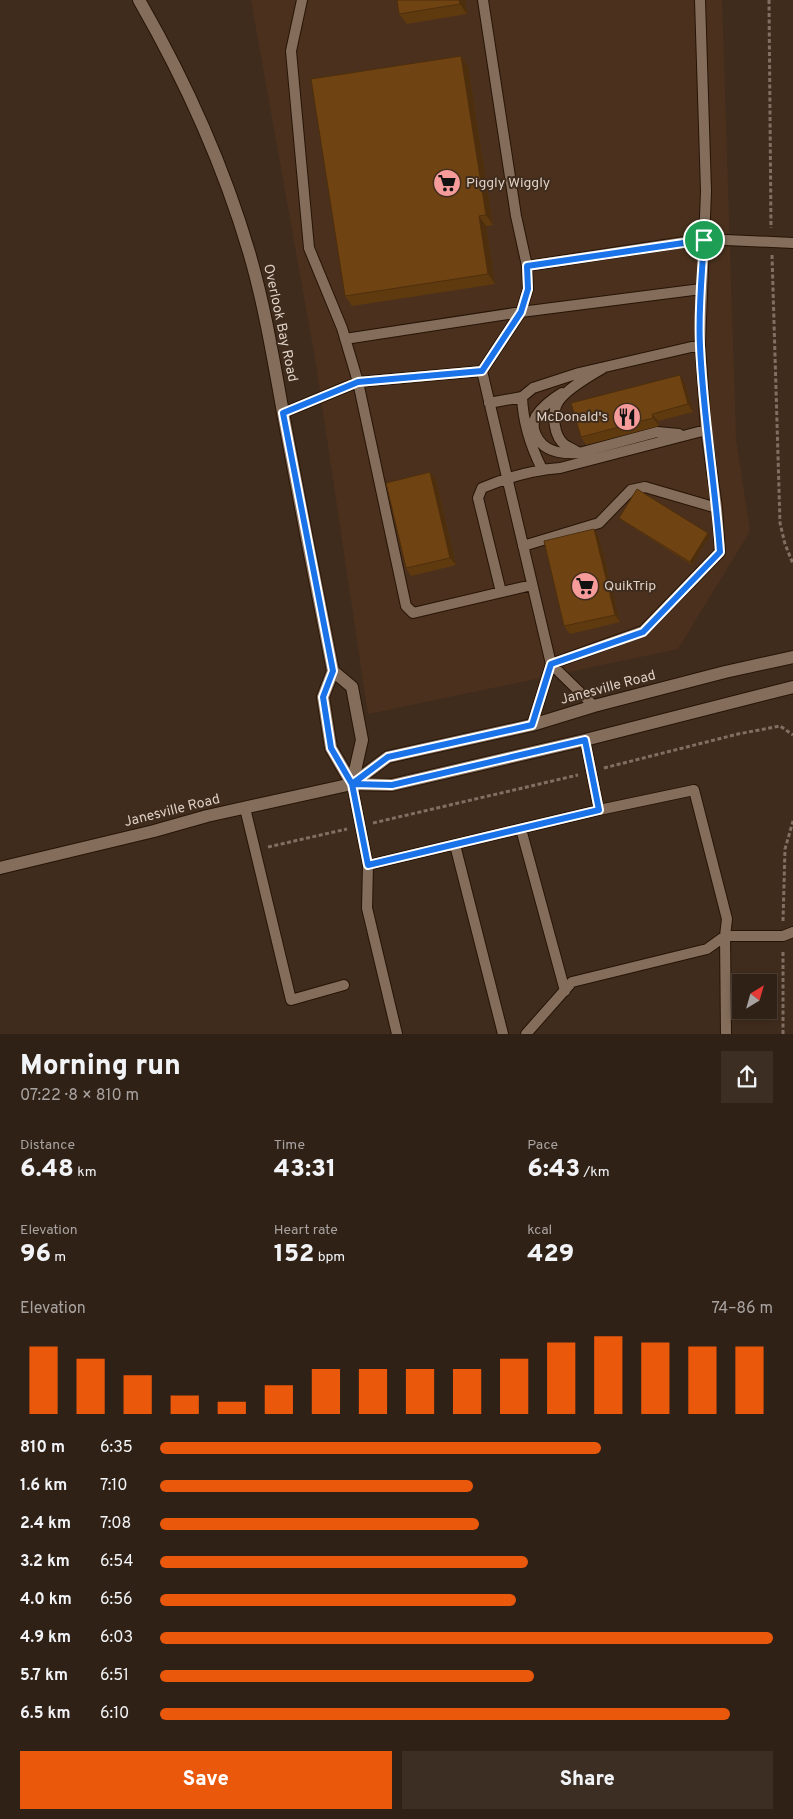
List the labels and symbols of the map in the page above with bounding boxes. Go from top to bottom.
supermarket icon: Piggly Wiggly [432,168,462,198]
place label: Piggly Wiggly [466,175,550,192]
pin [683,219,725,261]
street label: Overlook Bay Road [259,262,301,384]
restaurant icon: McDonald's [612,402,642,432]
place label: McDonald's [536,409,608,426]
supermarket icon: QuikTrip [570,571,600,601]
place label: QuikTrip [604,578,656,595]
street label: Janesville Road [558,667,658,709]
street label: Janesville Road [122,791,222,831]
north arrow [732,974,778,1019]

